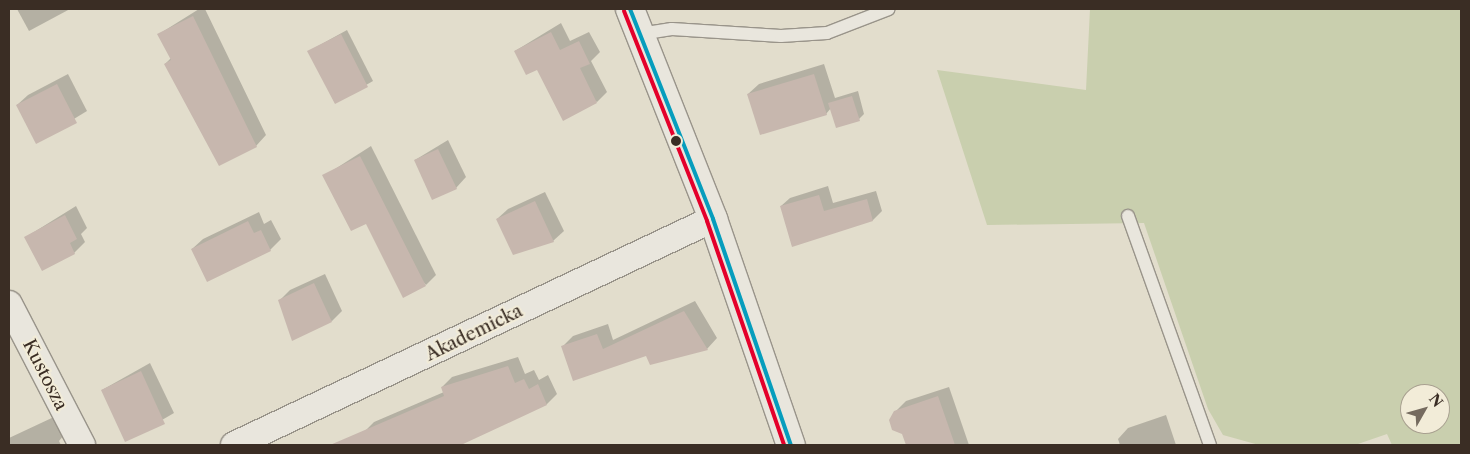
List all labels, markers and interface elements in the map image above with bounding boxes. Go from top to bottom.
unlabelled marker [671,136,681,146]
street label: Akademicka [422,300,526,366]
street label: Kustosza [18,336,72,414]
north arrow [1400,384,1450,434]
text: N [1425,390,1447,411]

